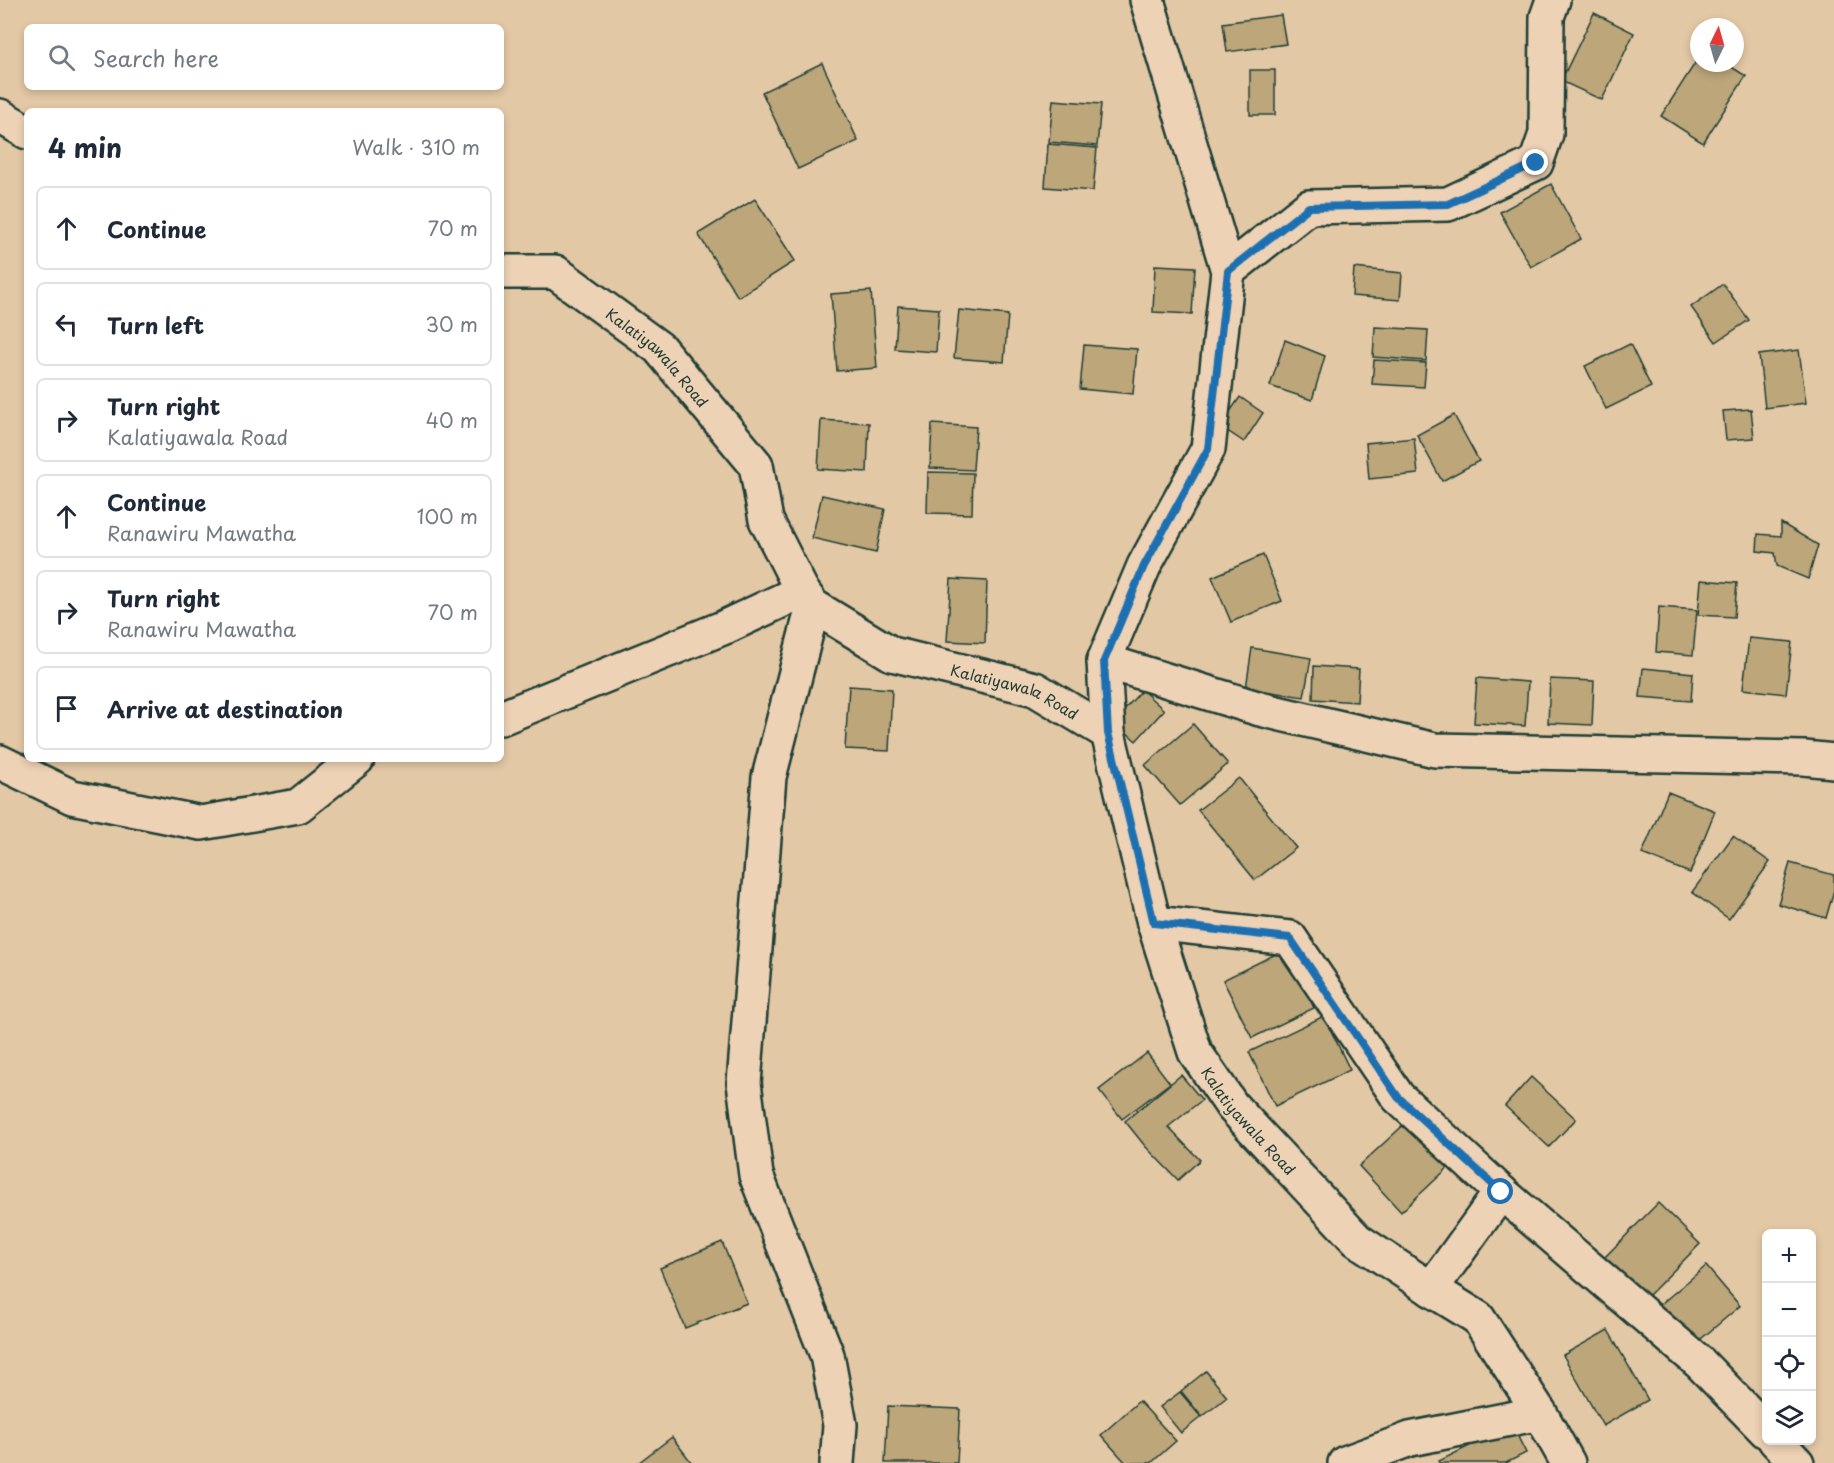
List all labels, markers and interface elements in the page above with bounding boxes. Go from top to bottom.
north arrow [1690,18,1744,72]
search box [24,24,504,90]
icon: search [45,41,78,74]
text: Search here [93,41,219,74]
text: 4 min [48,128,122,167]
text: Walk · 310 m [352,132,480,162]
route end [1522,149,1548,175]
icon: ahead [50,212,83,245]
text: Continue [107,212,206,245]
text: 70 m [428,213,478,243]
street label: Kalatiyawala Road [601,302,715,412]
icon: left [50,308,83,341]
text: Turn left [107,308,204,341]
text: 30 m [425,309,478,339]
text: Turn right [107,389,220,422]
icon: right [50,404,83,437]
text: 40 m [426,405,478,435]
text: Kalatiyawala Road [107,422,288,452]
text: Continue [107,485,206,518]
icon: ahead [50,500,83,533]
text: 100 m [417,501,478,531]
text: Ranawiru Mawatha [107,518,296,548]
text: Turn right [107,581,220,614]
icon: right [50,596,83,629]
text: 70 m [428,597,478,627]
text: Ranawiru Mawatha [107,614,296,644]
street label: Kalatiyawala Road [948,657,1083,724]
icon: arrive [50,692,83,725]
text: Arrive at destination [107,692,343,725]
street label: Kalatiyawala Road [1196,1061,1302,1180]
route start [1487,1178,1513,1204]
map controls [1762,1229,1816,1445]
button: + [1762,1229,1816,1283]
button: − [1762,1283,1816,1337]
button: locate [1762,1337,1816,1391]
button: layers [1762,1391,1816,1445]

